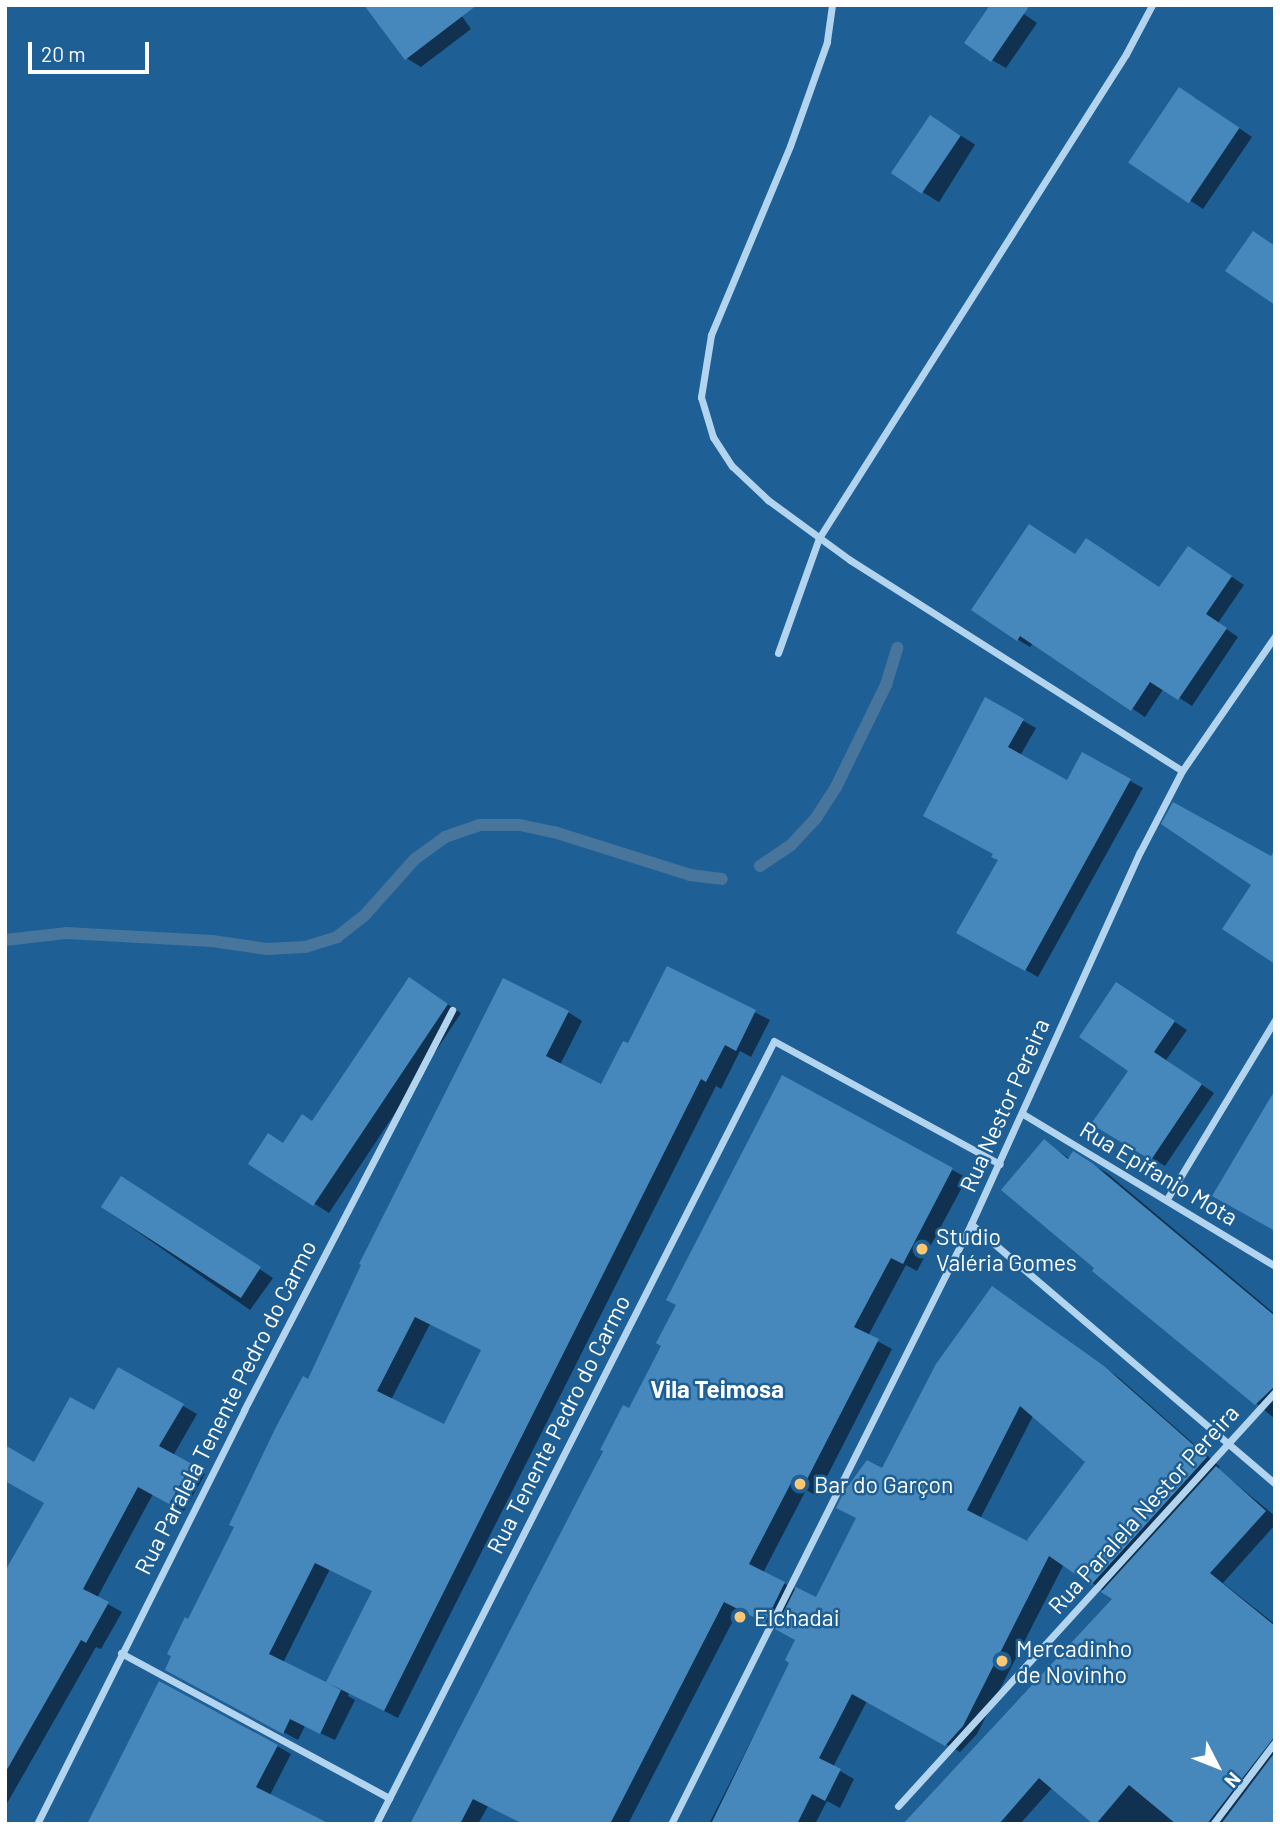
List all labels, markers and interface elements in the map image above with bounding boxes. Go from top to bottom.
scale bar [32,28,152,72]
text: 20 m [41,41,86,66]
street label: Rua Nestor Pereira [953,1014,1055,1196]
street label: Rua Epifanio Mota [1075,1115,1243,1231]
place label: Studio Valéria Gomes [936,1222,1077,1276]
street label: Rua Paralela Tenente Pedro do Carmo [128,1235,322,1579]
marker: Studio Valéria Gomes [914,1241,930,1257]
street label: Rua Tenente Pedro do Carmo [481,1290,635,1558]
district label: Vila Teimosa [650,1375,784,1403]
street label: Rua Paralela Nestor Pereira [1042,1399,1244,1619]
place label: Bar do Garçon [814,1470,953,1498]
marker: Bar do Garçon [792,1476,808,1492]
place label: Elchadai [754,1603,839,1631]
marker: Elchadai [732,1609,748,1625]
place label: Mercadinho de Novinho [1016,1634,1132,1688]
marker: Mercadinho de Novinho [994,1653,1010,1669]
north arrow [1182,1731,1252,1801]
text: N [1220,1768,1246,1793]

